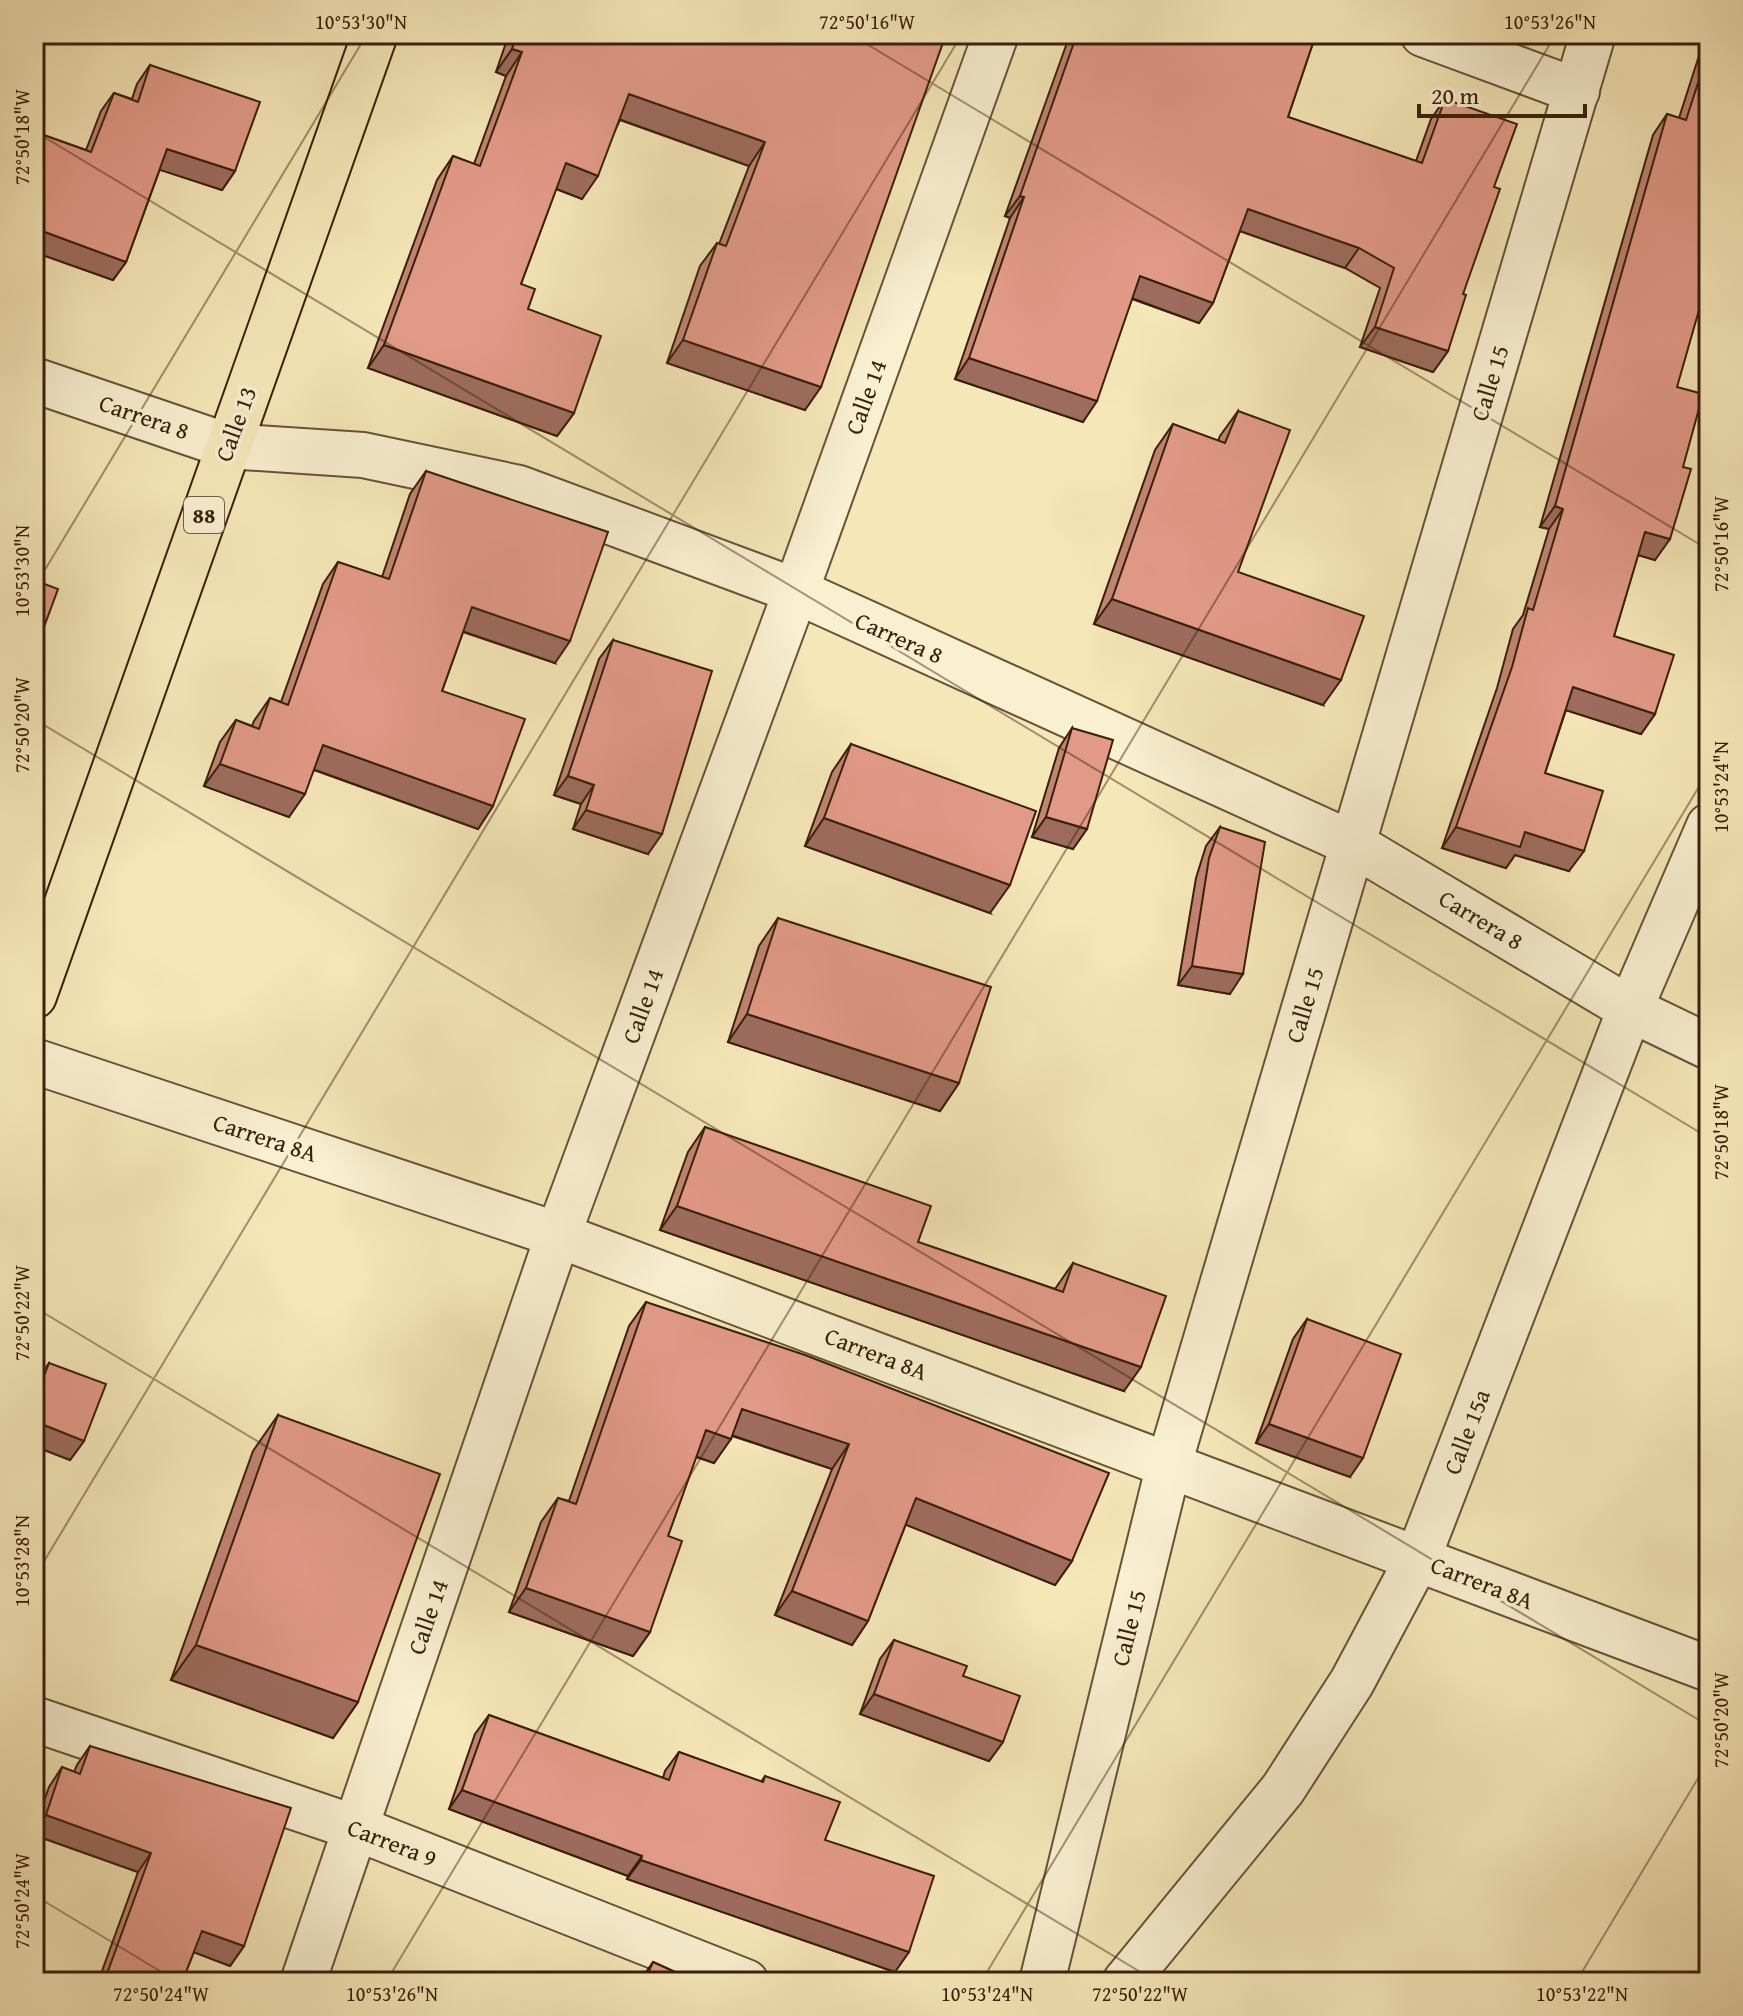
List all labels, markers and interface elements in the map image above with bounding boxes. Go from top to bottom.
text: 10°53'30"N [315,7,407,36]
text: 72°50'16"W [819,7,915,36]
text: 10°53'26"N [1504,7,1596,36]
scale bar [1419,68,1585,118]
text: 20 m [1431,78,1479,113]
text: 72°50'18"W [7,89,36,185]
street label: Calle 15 [1461,341,1518,425]
street label: Calle 14 [836,354,895,439]
street label: Calle 13 [206,381,265,466]
street label: Carrera 8 [95,385,194,448]
text: 72°50'16"W [1706,496,1735,592]
road number: 88 [184,497,224,533]
text: 10°53'30"N [7,525,36,617]
street label: Carrera 8 [850,603,949,672]
text: 72°50'20"W [7,677,36,773]
text: 10°53'24"N [1706,741,1735,833]
street label: Carrera 8 [1432,881,1530,958]
street label: Calle 14 [613,963,672,1048]
street label: Calle 15 [1276,963,1333,1047]
text: 72°50'18"W [1706,1084,1735,1180]
street label: Carrera 8A [209,1104,322,1171]
text: 72°50'22"W [7,1265,36,1361]
street label: Carrera 8A [820,1318,933,1389]
street label: Calle 15a [1434,1383,1499,1480]
text: 10°53'28"N [7,1515,36,1607]
street label: Carrera 8A [1426,1547,1539,1618]
street label: Calle 14 [398,1574,457,1659]
street label: Calle 15 [1102,1586,1155,1670]
text: 72°50'20"W [1706,1672,1735,1768]
street label: Carrera 9 [343,1810,442,1876]
text: 72°50'24"W [7,1853,36,1949]
text: 72°50'24"W [113,1979,209,2008]
text: 10°53'26"N [346,1979,438,2008]
text: 10°53'24"N [941,1979,1033,2008]
text: 72°50'22"W [1092,1979,1188,2008]
text: 10°53'22"N [1536,1979,1628,2008]

